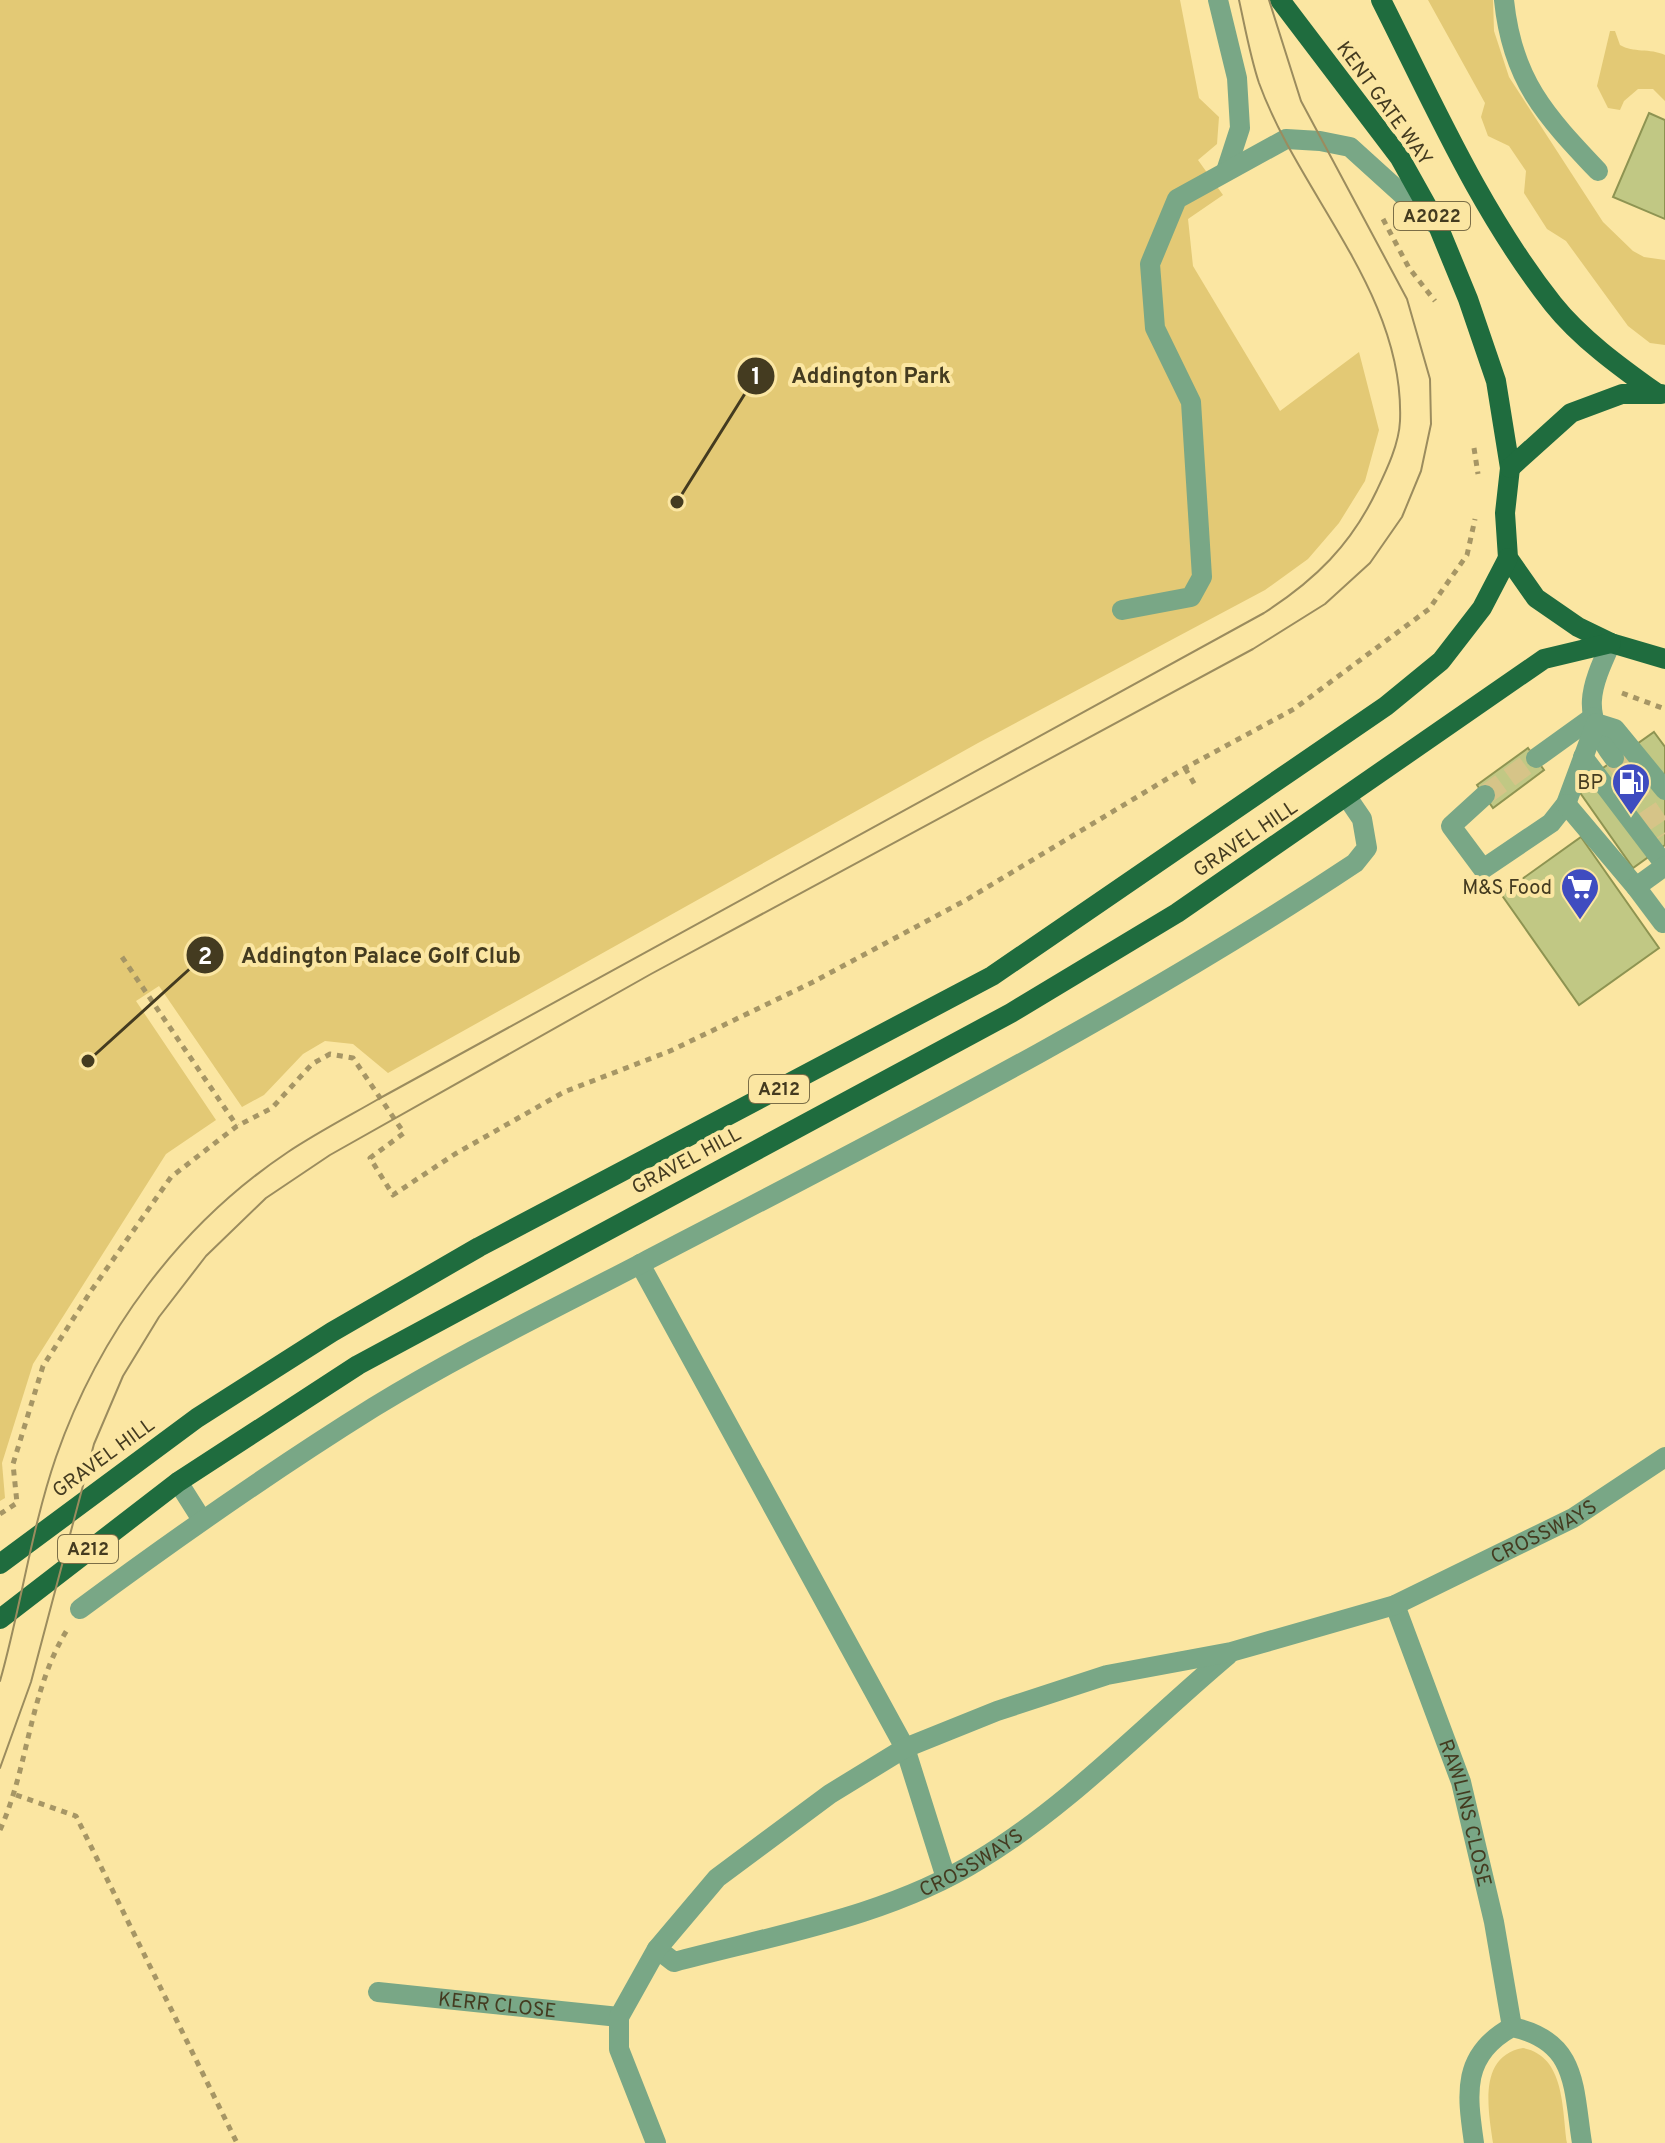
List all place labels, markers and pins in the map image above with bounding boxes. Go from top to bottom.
callout: Addington Park [736,353,967,399]
fuel station icon: BP [1610,761,1652,816]
place label: BP [1577,771,1603,797]
supermarket icon: M&S Food [1559,866,1601,921]
place label: M&S Food [1462,876,1552,902]
callout: Addington Palace Golf Club [185,932,537,978]

